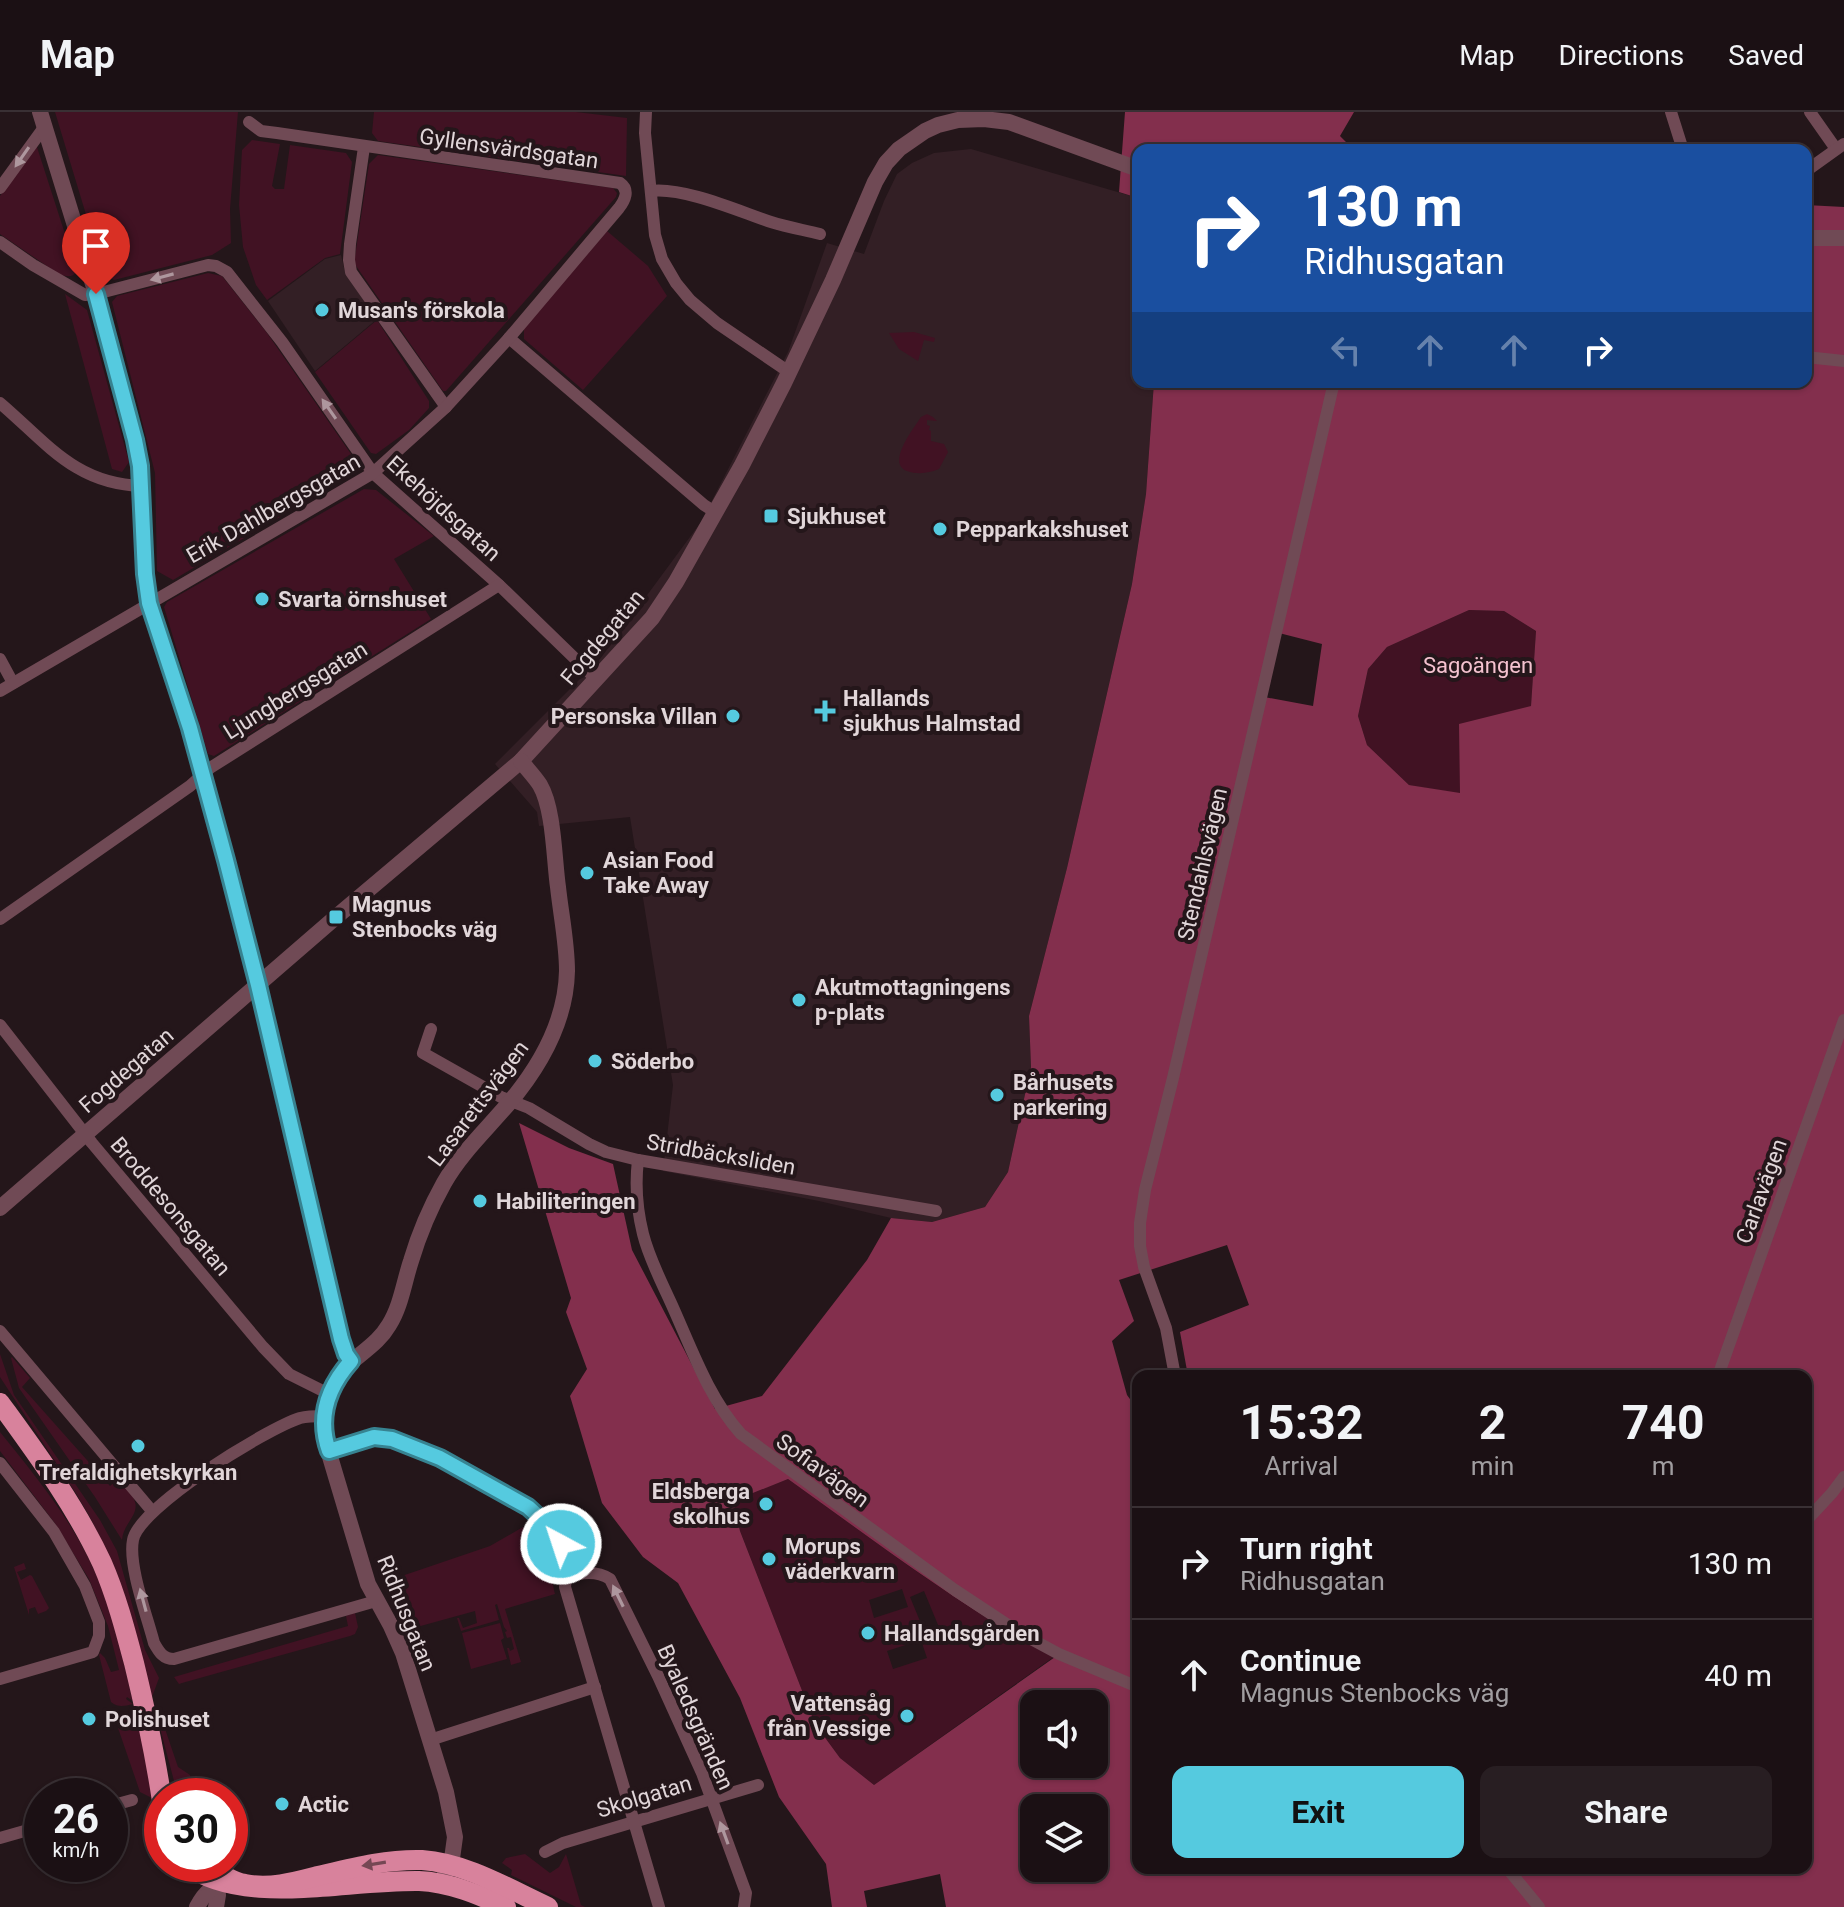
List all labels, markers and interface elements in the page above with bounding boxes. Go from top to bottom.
text: Map [40,33,115,77]
text: Map [1459,39,1515,72]
text: Directions [1559,39,1684,72]
text: Saved [1728,39,1804,72]
street label: Gyllensvärdsgatan [418,124,600,173]
one-way arrow [15,146,30,167]
text: 130 m [1304,174,1463,240]
icon: right [1172,176,1276,280]
pin [62,212,130,294]
icon: arrive [74,224,118,268]
text: Ridhusgatan [1304,241,1505,283]
one-way arrow [150,271,175,283]
place label: Musan's förskola [338,298,505,323]
marker: Musan's förskola [313,301,331,319]
icon: left [1324,328,1368,372]
icon: ahead [1408,328,1452,372]
icon: ahead [1492,328,1536,372]
icon: right [1576,328,1620,372]
one-way arrow [322,399,337,420]
street label: Erik Dahlbergsgatan [182,449,365,568]
street label: Ekehöjdsgatan [382,451,506,566]
place label: Sjukhuset [787,504,886,529]
marker: Sjukhuset [762,507,780,525]
place label: Pepparkakshuset [956,517,1129,542]
marker: Pepparkakshuset [931,520,949,538]
street label: Fogdegatan [555,585,649,690]
place label: Svarta örnshuset [278,587,448,612]
marker: Svarta örnshuset [253,590,271,608]
street label: Ljungbergsgatan [219,636,372,745]
park label: Sagoängen [1423,653,1533,678]
place label: Hallands sjukhus Halmstad [843,686,1021,736]
marker: Hallands sjukhus Halmstad [814,700,836,722]
place label: Personska Villan [551,704,717,729]
marker: Personska Villan [724,707,742,725]
street label: Stendahlsvägen [1173,785,1232,943]
place label: Asian Food Take Away [603,848,714,898]
marker: Asian Food Take Away [578,864,596,882]
place label: Magnus Stenbocks väg [352,892,497,942]
marker: Magnus Stenbocks väg [327,908,345,926]
place label: Akutmottagningens p-plats [815,975,1011,1025]
marker: Akutmottagningens p-plats [790,991,808,1009]
street label: Fogdegatan [74,1023,179,1118]
street label: Lasarettsvägen [423,1036,534,1171]
place label: Söderbo [611,1049,694,1074]
marker: Söderbo [586,1052,604,1070]
place label: Bårhusets parkering [1013,1070,1113,1120]
marker: Bårhusets parkering [988,1086,1006,1104]
street label: Stridbäcksliden [645,1129,797,1180]
street label: Broddesonsgatan [105,1132,236,1281]
street label: Carlavägen [1731,1135,1792,1247]
place label: Habiliteringen [496,1189,635,1214]
marker: Habiliteringen [471,1192,489,1210]
text: 15:32 [1240,1394,1363,1451]
text: 2 [1479,1394,1506,1451]
text: 740 [1622,1394,1704,1451]
street label: Sofiavägen [772,1428,874,1512]
marker: Trefaldighetskyrkan [129,1437,147,1455]
text: Arrival [1265,1451,1338,1481]
text: min [1471,1451,1514,1481]
text: m [1652,1451,1675,1481]
place label: Trefaldighetskyrkan [39,1460,237,1485]
place label: Eldsberga skolhus [652,1479,750,1529]
marker: Eldsberga skolhus [757,1495,775,1513]
position arrow [519,1502,603,1586]
text: Turn right [1240,1531,1373,1566]
place label: Morups väderkvarn [785,1534,895,1584]
icon: right [1172,1541,1216,1585]
text: 130 m [1688,1546,1772,1581]
marker: Morups väderkvarn [760,1550,778,1568]
street label: Ridhusgatan [372,1552,441,1675]
text: Ridhusgatan [1240,1566,1385,1596]
one-way arrow [611,1584,625,1607]
one-way arrow [136,1588,148,1613]
place label: Hallandsgården [884,1621,1040,1646]
marker: Hallandsgården [859,1624,877,1642]
street label: Byaledsgränden [652,1641,739,1794]
text: Continue [1240,1643,1361,1678]
icon: ahead [1172,1653,1216,1697]
text: 40 m [1705,1658,1772,1693]
text: Magnus Stenbocks väg [1240,1678,1509,1708]
map controls [1020,1690,1108,1882]
button: sound [1020,1690,1108,1778]
place label: Vattensåg från Vessige [767,1691,891,1741]
place label: Polishuset [105,1707,210,1732]
marker: Vattensåg från Vessige [898,1707,916,1725]
marker: Polishuset [80,1710,98,1728]
button: Exit [1172,1766,1464,1858]
button: Share [1480,1766,1772,1858]
street label: Skolgatan [594,1770,695,1823]
speed limit sign: 30 [144,1778,248,1882]
place label: Actic [298,1792,349,1817]
button: layers [1020,1794,1108,1882]
marker: Actic [273,1795,291,1813]
text: 26 [53,1796,99,1843]
one-way arrow [717,1821,729,1845]
text: km/h [53,1838,99,1862]
one-way arrow [361,1858,386,1871]

